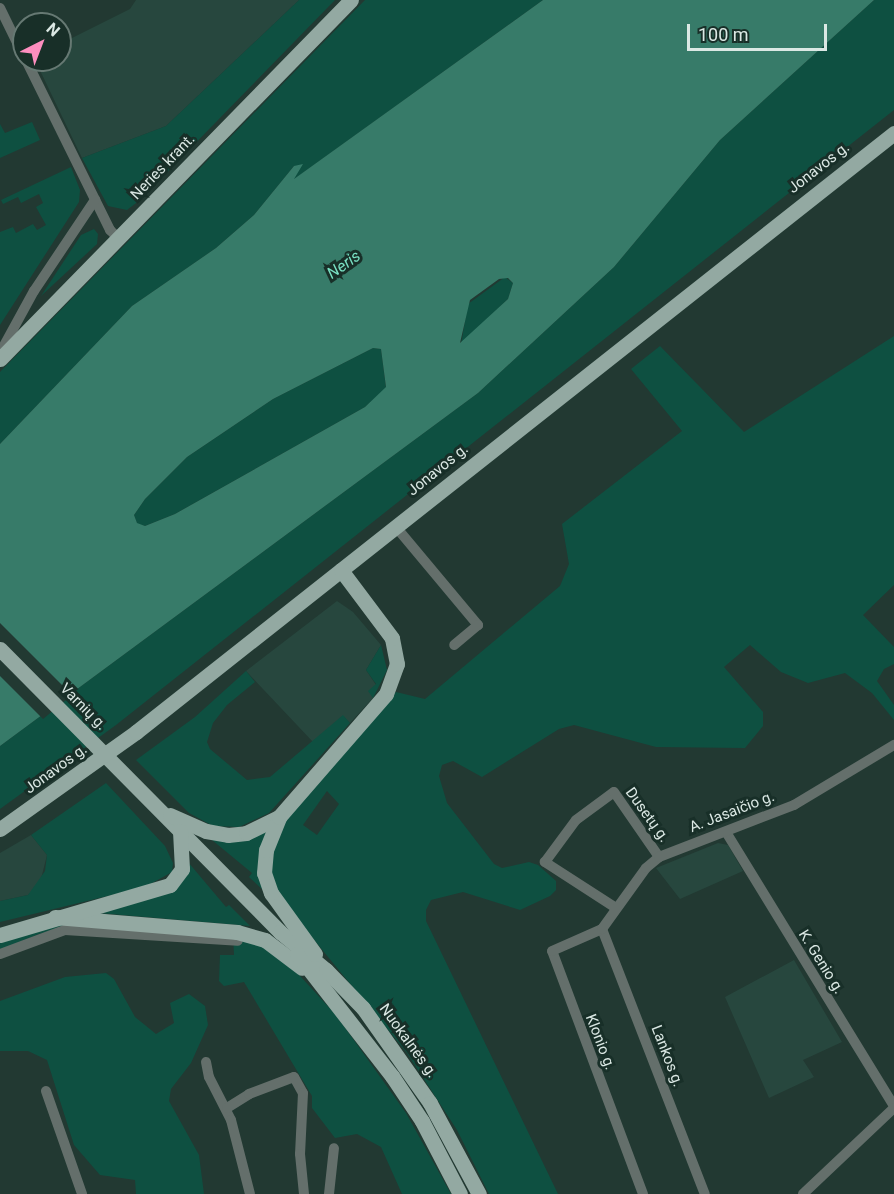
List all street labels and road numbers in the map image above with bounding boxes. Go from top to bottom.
street label: Neries krant. [127,130,199,204]
street label: Jonavos g. [785,139,853,197]
street label: Jonavos g. [404,440,472,500]
street label: Varnių g. [56,680,110,734]
street label: Jonavos g. [21,740,91,798]
street label: Dusetų g. [621,784,673,846]
street label: A. Jasaičio g. [687,788,777,836]
street label: K. Genio g. [794,927,848,997]
street label: Nuokalnės g. [375,1001,441,1081]
street label: Klonio g. [581,1012,619,1072]
street label: Lankos g. [647,1023,687,1089]

